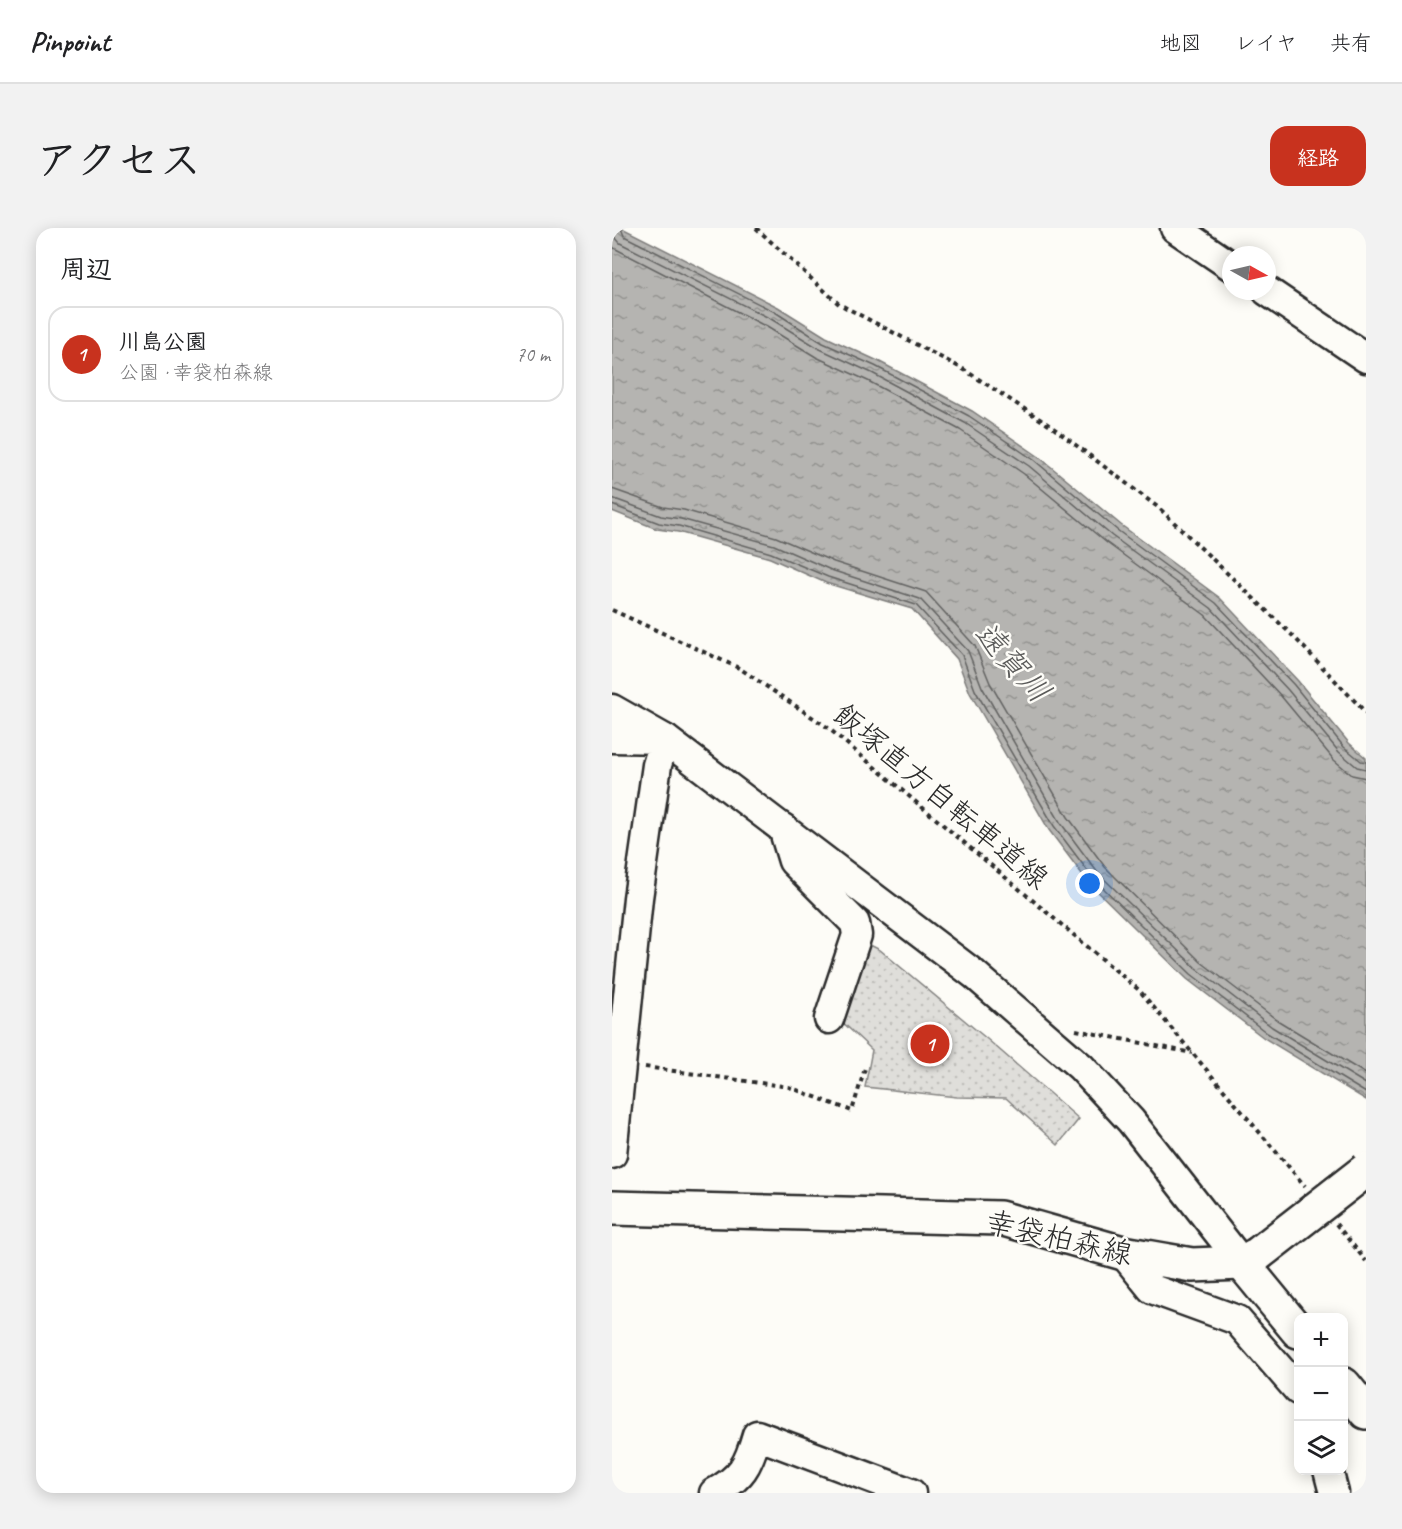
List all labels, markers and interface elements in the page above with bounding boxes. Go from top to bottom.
text: Pinpoint [30,24,110,59]
text: 地図 [1160,30,1202,56]
text: レイヤ [1235,30,1297,56]
text: 共有 [1330,30,1372,56]
button: 経路 [1270,126,1366,186]
text: アクセス [36,134,201,187]
north arrow [1222,246,1276,300]
text: 周辺 [60,253,112,286]
text: 川島公園 [119,328,207,356]
text: 1 [77,342,86,367]
text: 70 m [516,342,550,367]
text: 公園 · 幸袋柏森線 [119,360,272,385]
water label: 遠賀川 [965,613,1060,712]
street label: 飯塚直方自転車道線 [825,695,1057,897]
your location [1075,869,1104,898]
pin: 1 [910,1022,950,1066]
street label: 幸袋柏森線 [982,1203,1136,1273]
map controls [1294,1313,1348,1475]
button: + [1294,1313,1348,1367]
button: − [1294,1367,1348,1421]
button: layers [1294,1421,1348,1475]

